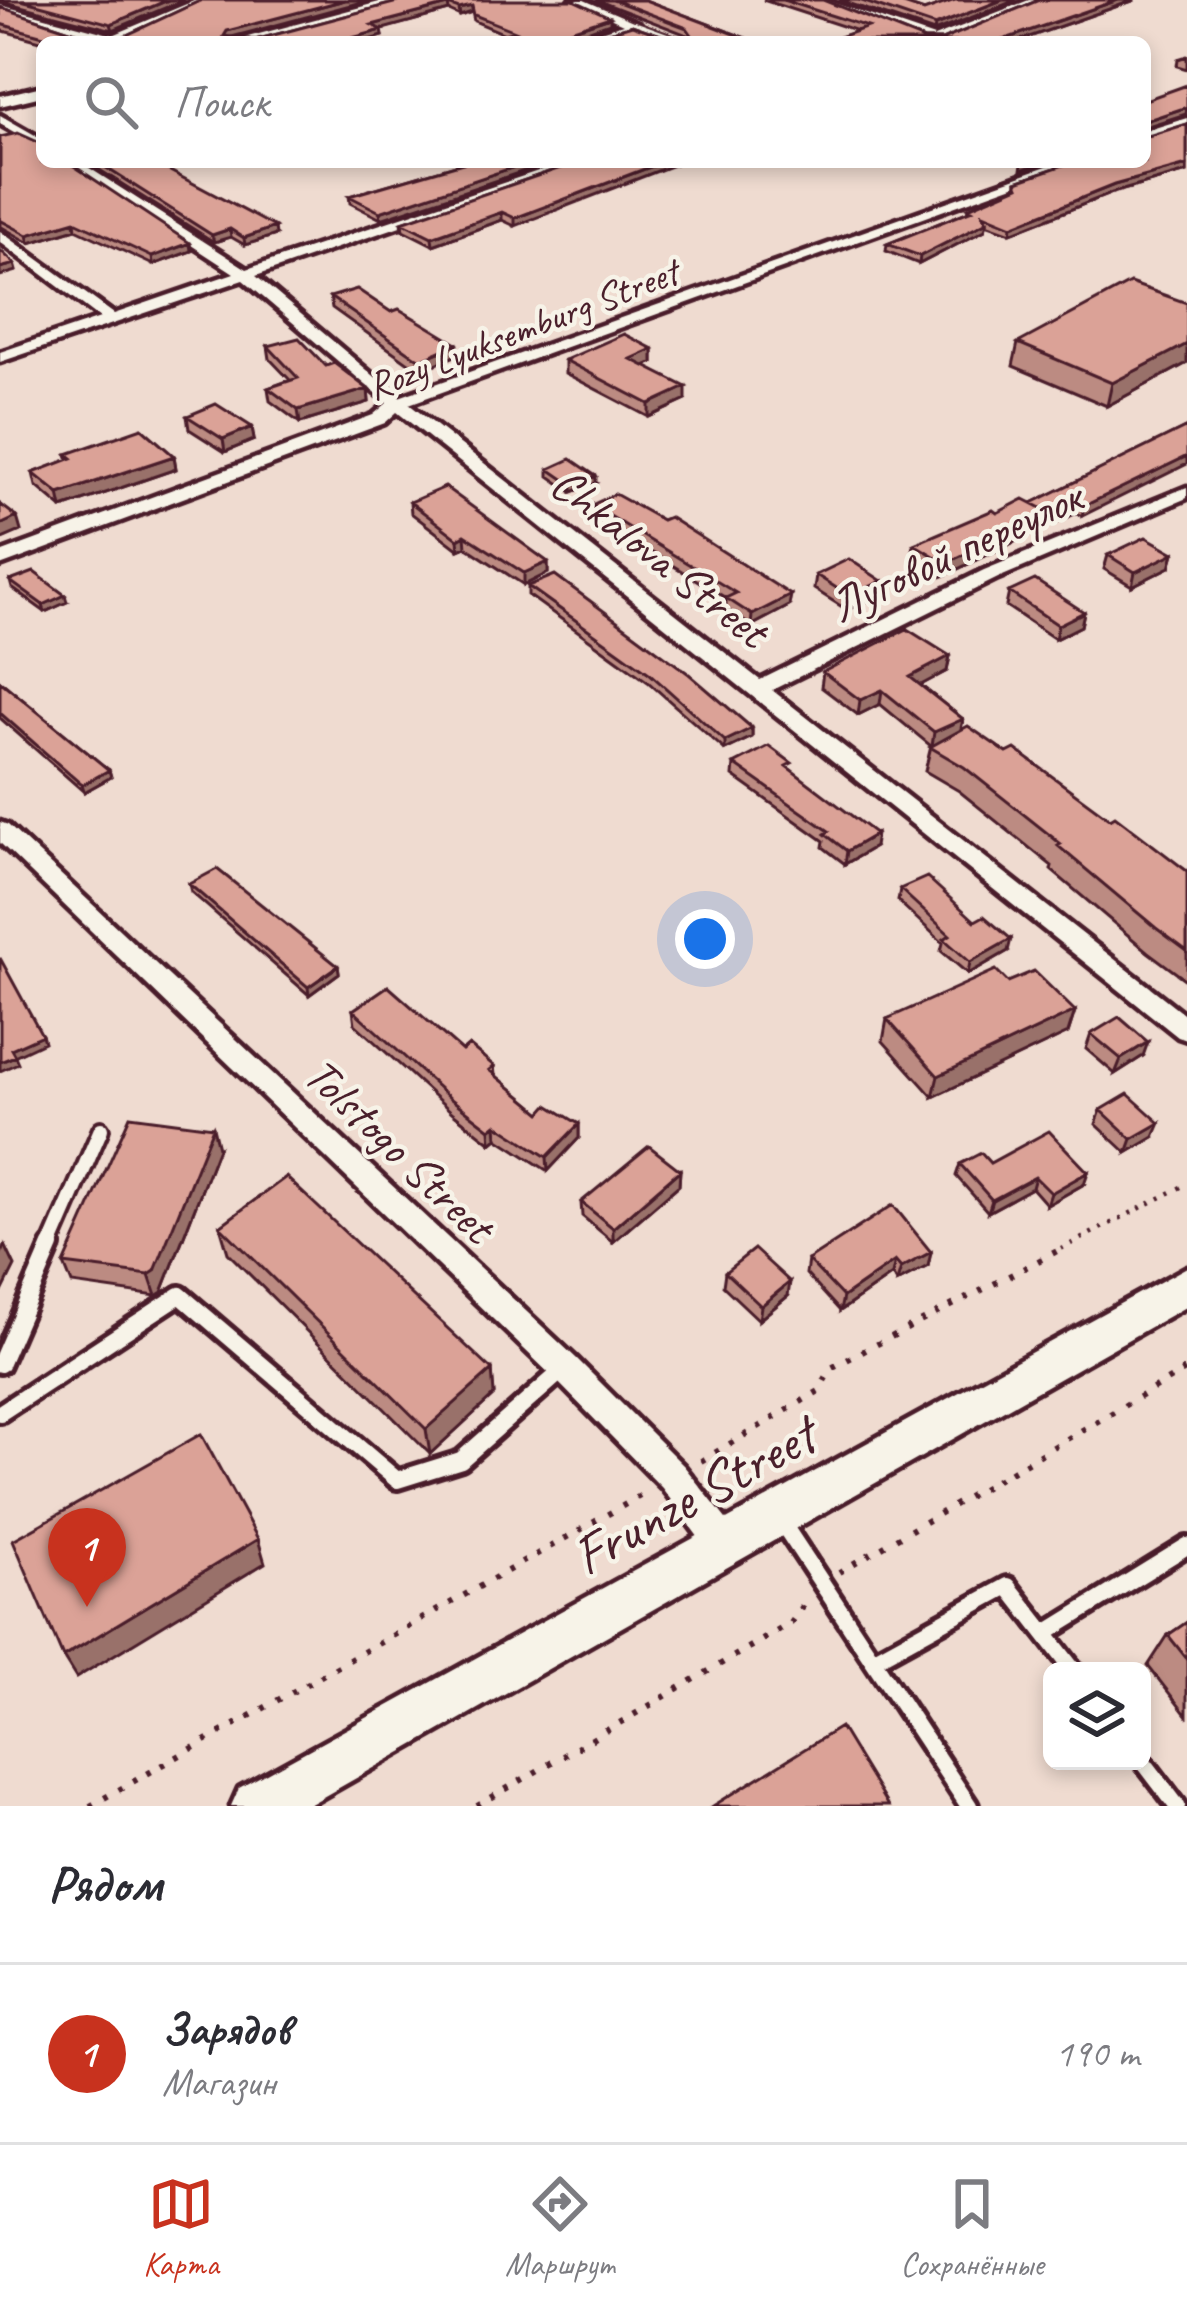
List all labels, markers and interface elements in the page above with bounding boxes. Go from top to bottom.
search box [36,36,1151,168]
icon: search [78,69,144,135]
text: Поиск [174,74,269,131]
street label: Rozy Lyuksemburg Street [360,246,690,411]
street label: Chkalova Street [539,453,783,663]
street label: Луговой переулок [820,465,1095,635]
your location [675,909,735,969]
street label: Tolstogo Street [292,1044,510,1258]
street label: Frunze Street [559,1395,834,1591]
pin: 1 [48,1508,126,1607]
map controls [1043,1662,1151,1770]
button: layers [1043,1662,1151,1770]
text: Рядом [48,1852,162,1916]
text: Зарядов [162,2001,290,2058]
text: 1 [78,2029,96,2078]
text: 190 m [1055,2029,1139,2078]
text: Магазин [162,2058,276,2107]
tab: Карта [143,2171,219,2285]
tab: Маршрут [505,2171,614,2285]
tab: Сохранённые [900,2171,1044,2285]

